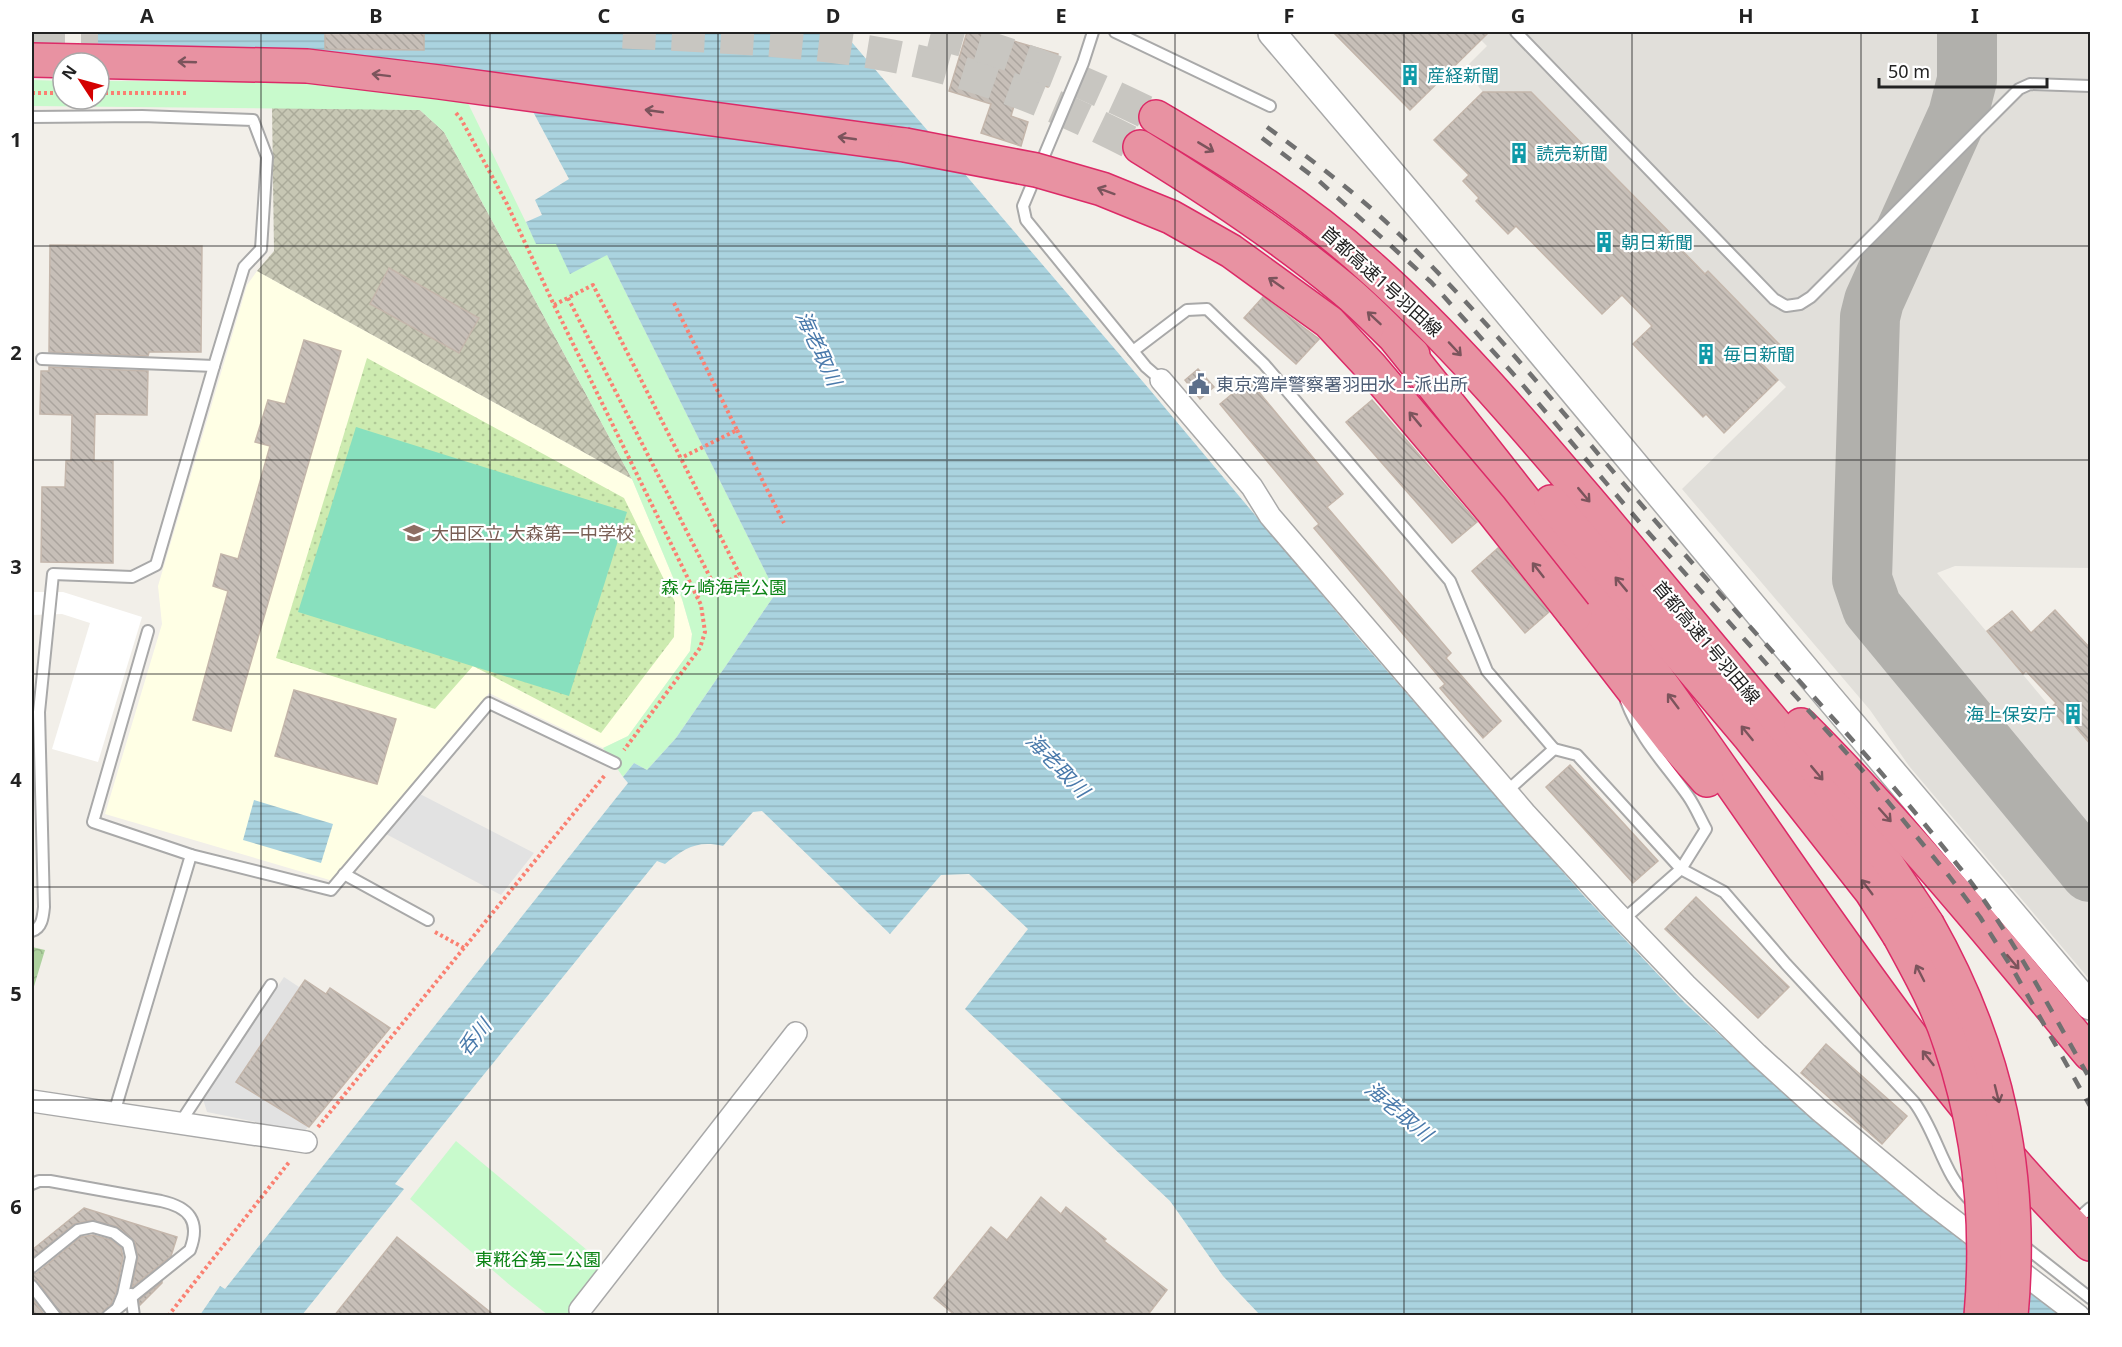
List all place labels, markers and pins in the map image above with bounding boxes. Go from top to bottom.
building icon: 産経新聞 [1398,63,1422,87]
place label: 産経新聞 [1427,63,1499,87]
building icon: 読売新聞 [1507,141,1531,165]
place label: 読売新聞 [1536,141,1608,165]
building icon: 朝日新聞 [1592,230,1616,254]
place label: 朝日新聞 [1621,230,1693,254]
building icon: 毎日新聞 [1694,342,1718,366]
place label: 毎日新聞 [1723,342,1795,366]
public building icon: 東京湾岸警察署羽田水上派出所 [1187,372,1211,396]
place label: 東京湾岸警察署羽田水上派出所 [1216,372,1468,396]
school or university icon: 大田区立 大森第一中学校 [402,521,426,545]
place label: 大田区立 大森第一中学校 [431,521,634,545]
place label: 海上保安庁 [1966,702,2056,726]
building icon: 海上保安庁 [2061,702,2085,726]

